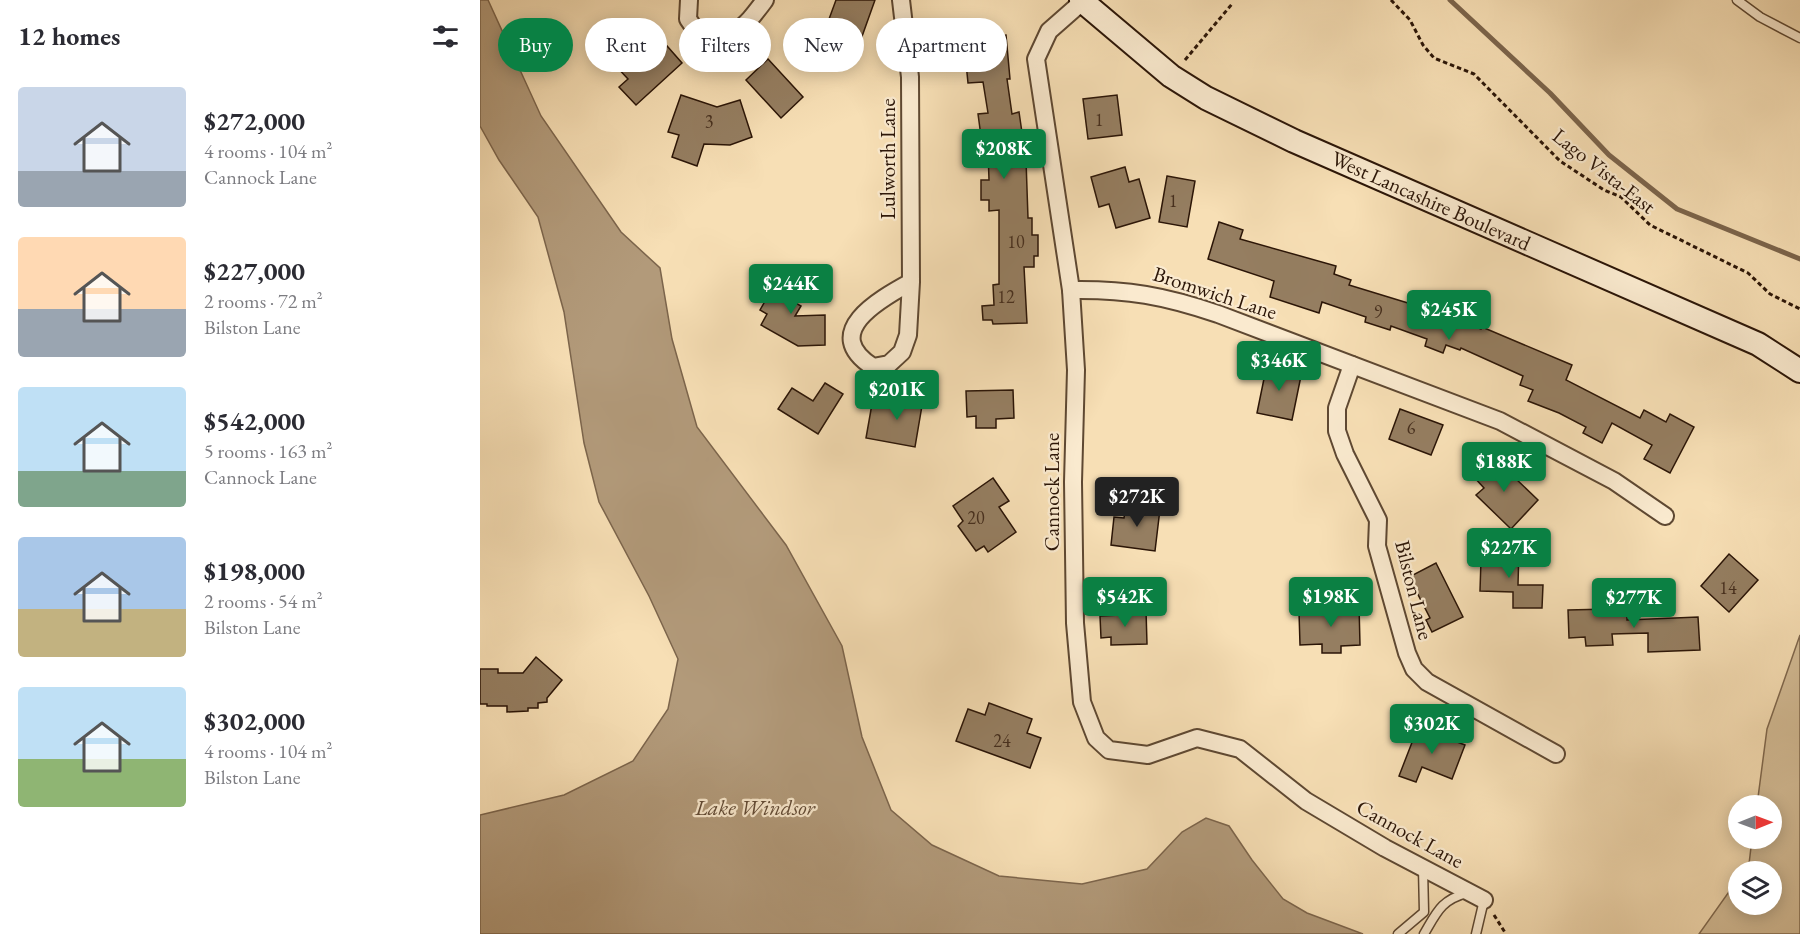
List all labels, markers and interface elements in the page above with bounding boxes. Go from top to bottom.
chip: Buy [498,18,573,72]
chip: Rent [585,18,667,72]
chip: Filters [679,18,771,72]
chip: New [783,18,864,72]
chip: Apartment [876,18,1007,72]
text: 12 homes [18,19,120,53]
icon: filters [429,20,462,53]
street label: Lulworth Lane [874,98,901,220]
text: $272,000 [204,104,305,138]
house number: 1 [1095,108,1103,131]
house number: 3 [705,110,713,133]
icon: home [66,111,138,183]
street label: Lago Vista-East [1547,122,1662,220]
pin: $208K [962,129,1046,180]
text: $208K [976,135,1032,161]
text: 4 rooms · 104 m² [204,138,332,164]
street label: West Lancashire Boulevard [1327,144,1535,257]
text: Cannock Lane [204,164,317,190]
house number: 1 [1169,189,1177,212]
house number: 10 [1007,230,1025,253]
text: $227,000 [204,254,305,288]
street label: Bromwich Lane [1150,260,1280,325]
icon: home [66,261,138,333]
pin: $244K [749,264,833,315]
text: $244K [763,270,819,296]
house number: 12 [997,285,1015,308]
text: 2 rooms · 72 m² [204,288,323,314]
pin: $245K [1407,290,1491,341]
text: $245K [1421,296,1477,322]
house number: 9 [1374,300,1383,323]
text: Bilston Lane [204,314,301,340]
pin: $346K [1237,341,1321,392]
text: $346K [1251,347,1307,373]
pin: $201K [855,370,939,421]
text: $201K [869,376,925,402]
text: $542,000 [204,404,305,438]
icon: home [66,411,138,483]
house number: 6 [1407,416,1416,439]
street label: Cannock Lane [1038,433,1065,551]
text: 5 rooms · 163 m² [204,438,332,464]
pin: $188K [1462,442,1546,493]
text: $188K [1476,448,1532,474]
text: Cannock Lane [204,464,317,490]
pin: $272K [1095,477,1179,528]
text: $272K [1109,483,1165,509]
house number: 20 [967,506,985,529]
pin: $227K [1467,528,1551,579]
text: $227K [1481,534,1537,560]
street label: Bilston Lane [1389,537,1440,642]
text: $198,000 [204,554,305,588]
icon: home [66,561,138,633]
house number: 14 [1719,576,1737,599]
pin: $542K [1083,577,1167,628]
pin: $198K [1289,577,1373,628]
pin: $277K [1592,578,1676,629]
text: $542K [1097,583,1153,609]
text: $198K [1303,583,1359,609]
text: $277K [1606,584,1662,610]
text: 2 rooms · 54 m² [204,588,323,614]
text: Bilston Lane [204,614,301,640]
text: $302,000 [204,704,305,738]
pin: $302K [1390,704,1474,755]
text: $302K [1404,710,1460,736]
icon: home [66,711,138,783]
house number: 24 [993,729,1011,752]
text: 4 rooms · 104 m² [204,738,332,764]
text: Bilston Lane [204,764,301,790]
water label: Lake Windsor [694,793,817,822]
street label: Cannock Lane [1352,793,1469,874]
north arrow [1728,795,1782,849]
map controls [1728,795,1782,915]
button: layers [1728,861,1782,915]

